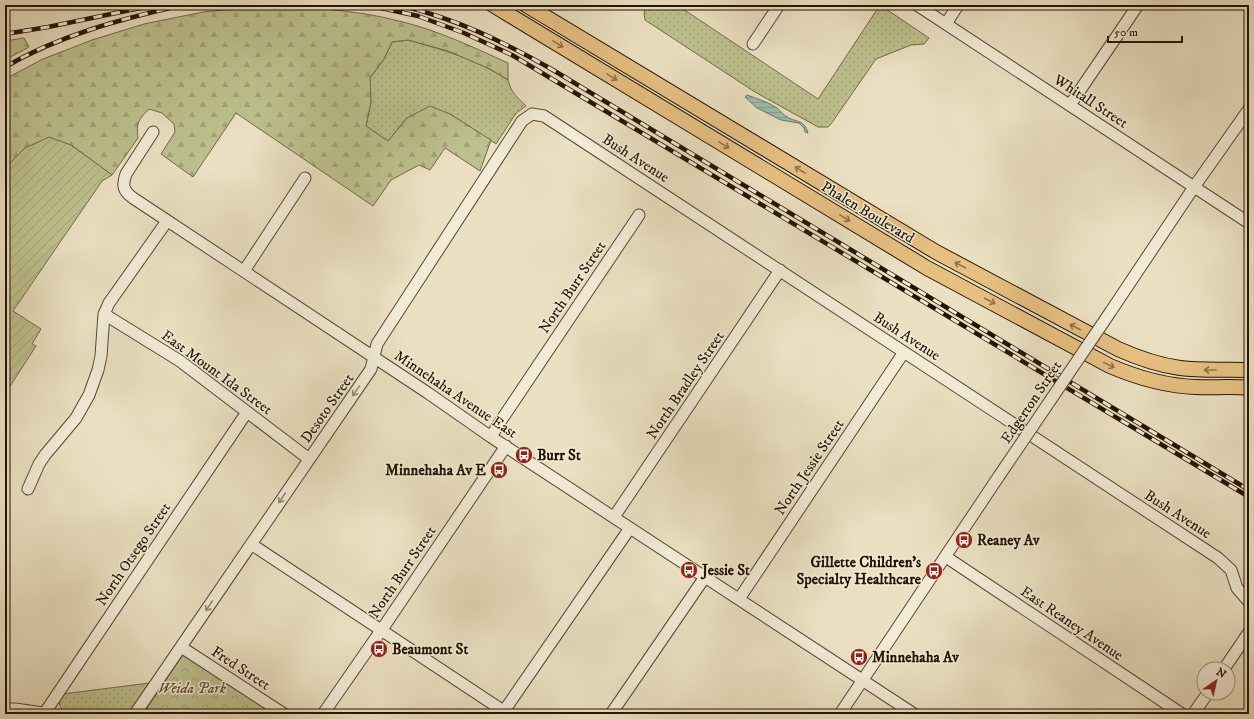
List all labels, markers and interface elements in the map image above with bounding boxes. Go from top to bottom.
scale bar [1108,18,1182,44]
text: 50 m [1114,25,1138,40]
one-way arrow [552,41,564,49]
street label: Whitall Street [1049,70,1132,133]
one-way arrow [606,74,618,82]
street label: Bush Avenue [599,130,673,187]
one-way arrow [718,141,730,149]
one-way arrow [794,166,806,174]
street label: Phalen Boulevard [818,177,918,248]
one-way arrow [839,215,851,223]
street label: North Burr Street [535,237,610,337]
one-way arrow [955,261,967,268]
one-way arrow [984,298,996,306]
street label: Bush Avenue [870,308,944,365]
one-way arrow [1069,322,1081,330]
street label: East Mount Ida Street [158,326,276,419]
street label: North Bradley Street [642,328,729,443]
street label: Minnehaha Avenue East [391,346,521,443]
street label: Edgerton Street [997,357,1066,447]
one-way arrow [1102,362,1114,369]
one-way arrow [1204,366,1217,374]
street label: Desoto Street [297,370,358,447]
one-way arrow [352,385,360,396]
street label: North Jessie Street [770,416,849,519]
bus stop icon: Burr St [514,445,534,465]
place label: Burr St [537,446,581,465]
bus stop icon: Minnehaha Av E [489,460,509,480]
place label: Minnehaha Av E [385,461,486,480]
street label: Bush Avenue [1141,486,1215,543]
one-way arrow [278,492,286,503]
street label: North Otsego Street [92,499,175,610]
street label: North Burr Street [365,522,440,622]
bus stop icon: Reaney Av [954,530,974,550]
place label: Reaney Av [977,531,1040,550]
place label: Gillette Children's Specialty Healthcare [796,553,922,589]
bus stop icon: Jessie St [679,560,699,580]
place label: Jessie St [700,561,750,580]
bus stop icon: Gillette Children's Specialty Healthcare [924,561,944,581]
street label: East Reaney Avenue [1017,582,1127,665]
one-way arrow [205,600,213,611]
bus stop icon: Beaumont St [369,639,389,659]
place label: Beaumont St [392,640,468,659]
street label: Fred Street [208,642,274,695]
bus stop icon: Minnehaha Av [849,647,869,667]
place label: Minnehaha Av [872,648,959,667]
north arrow [1196,661,1236,701]
text: N [1213,665,1229,682]
park label: Weida Park [158,679,227,698]

